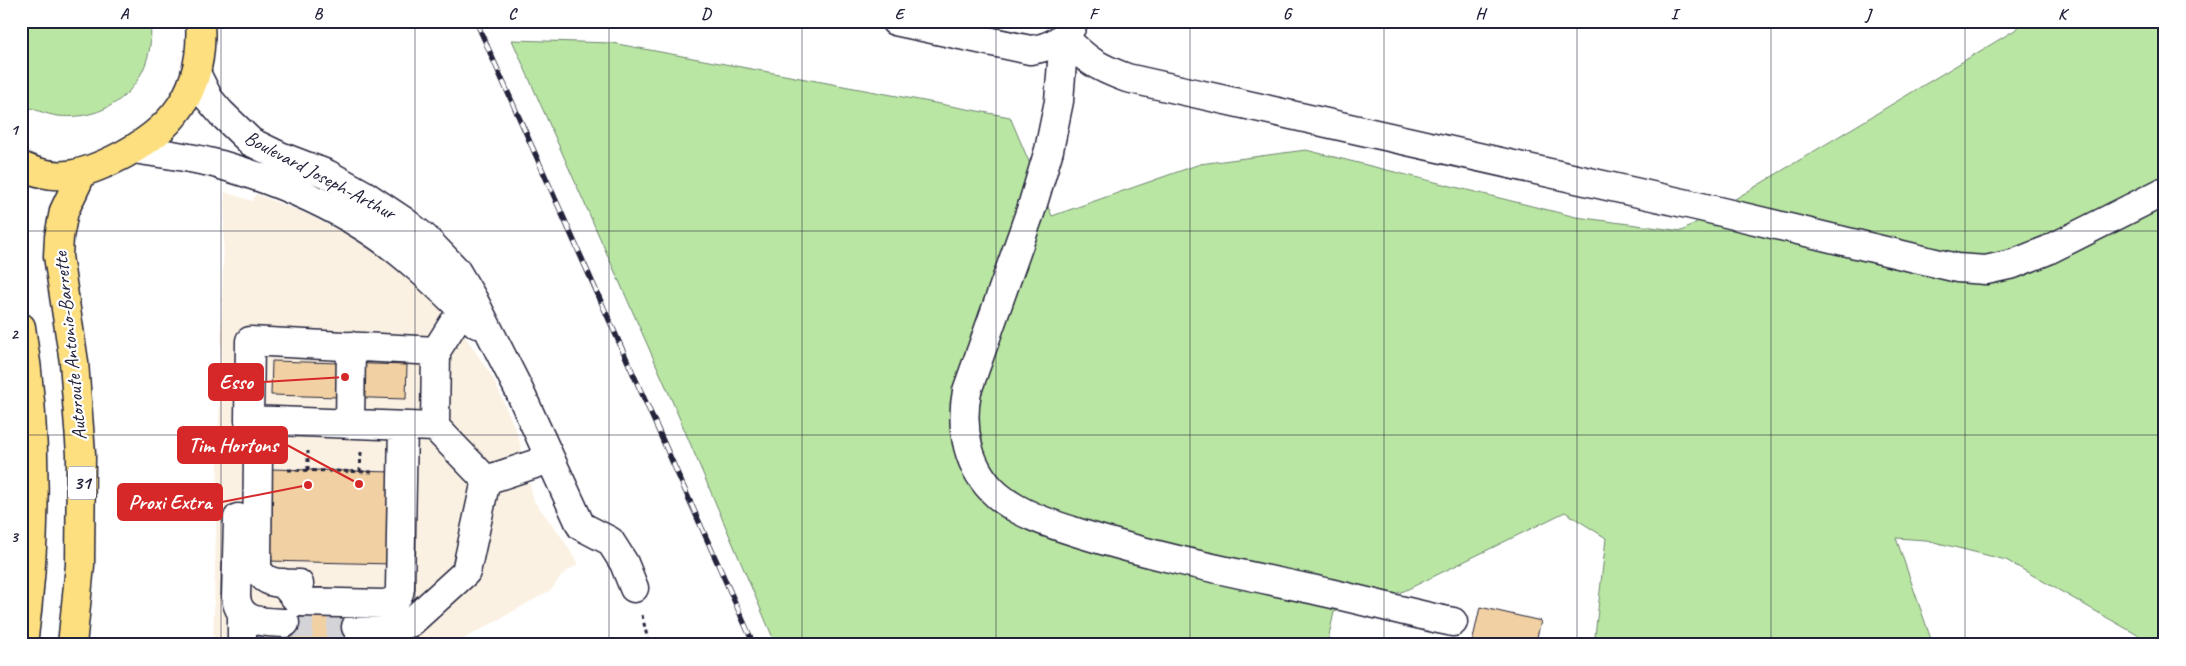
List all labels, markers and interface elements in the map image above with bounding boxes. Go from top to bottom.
text: A [120,4,130,24]
text: B [314,4,324,24]
text: C [508,4,518,24]
text: D [701,4,712,24]
text: E [895,4,906,24]
text: F [1089,4,1100,24]
text: G [1283,4,1293,24]
text: H [1475,4,1487,24]
text: I [1671,4,1681,24]
text: J [1864,4,1873,24]
text: K [2058,4,2070,24]
text: 1 [10,120,19,140]
street label: Boulevard Joseph-Arthur [240,125,401,226]
street label: Autoroute Antonio-Barrette [48,249,92,441]
text: 2 [10,324,19,344]
callout: Esso [209,364,263,400]
text: Esso [219,369,254,395]
callout: Tim Hortons [178,427,287,463]
text: Tim Hortons [188,432,280,458]
road number: 31 [68,466,96,499]
callout: Proxi Extra [118,484,222,520]
text: Proxi Extra [128,489,214,515]
text: 3 [10,527,19,547]

